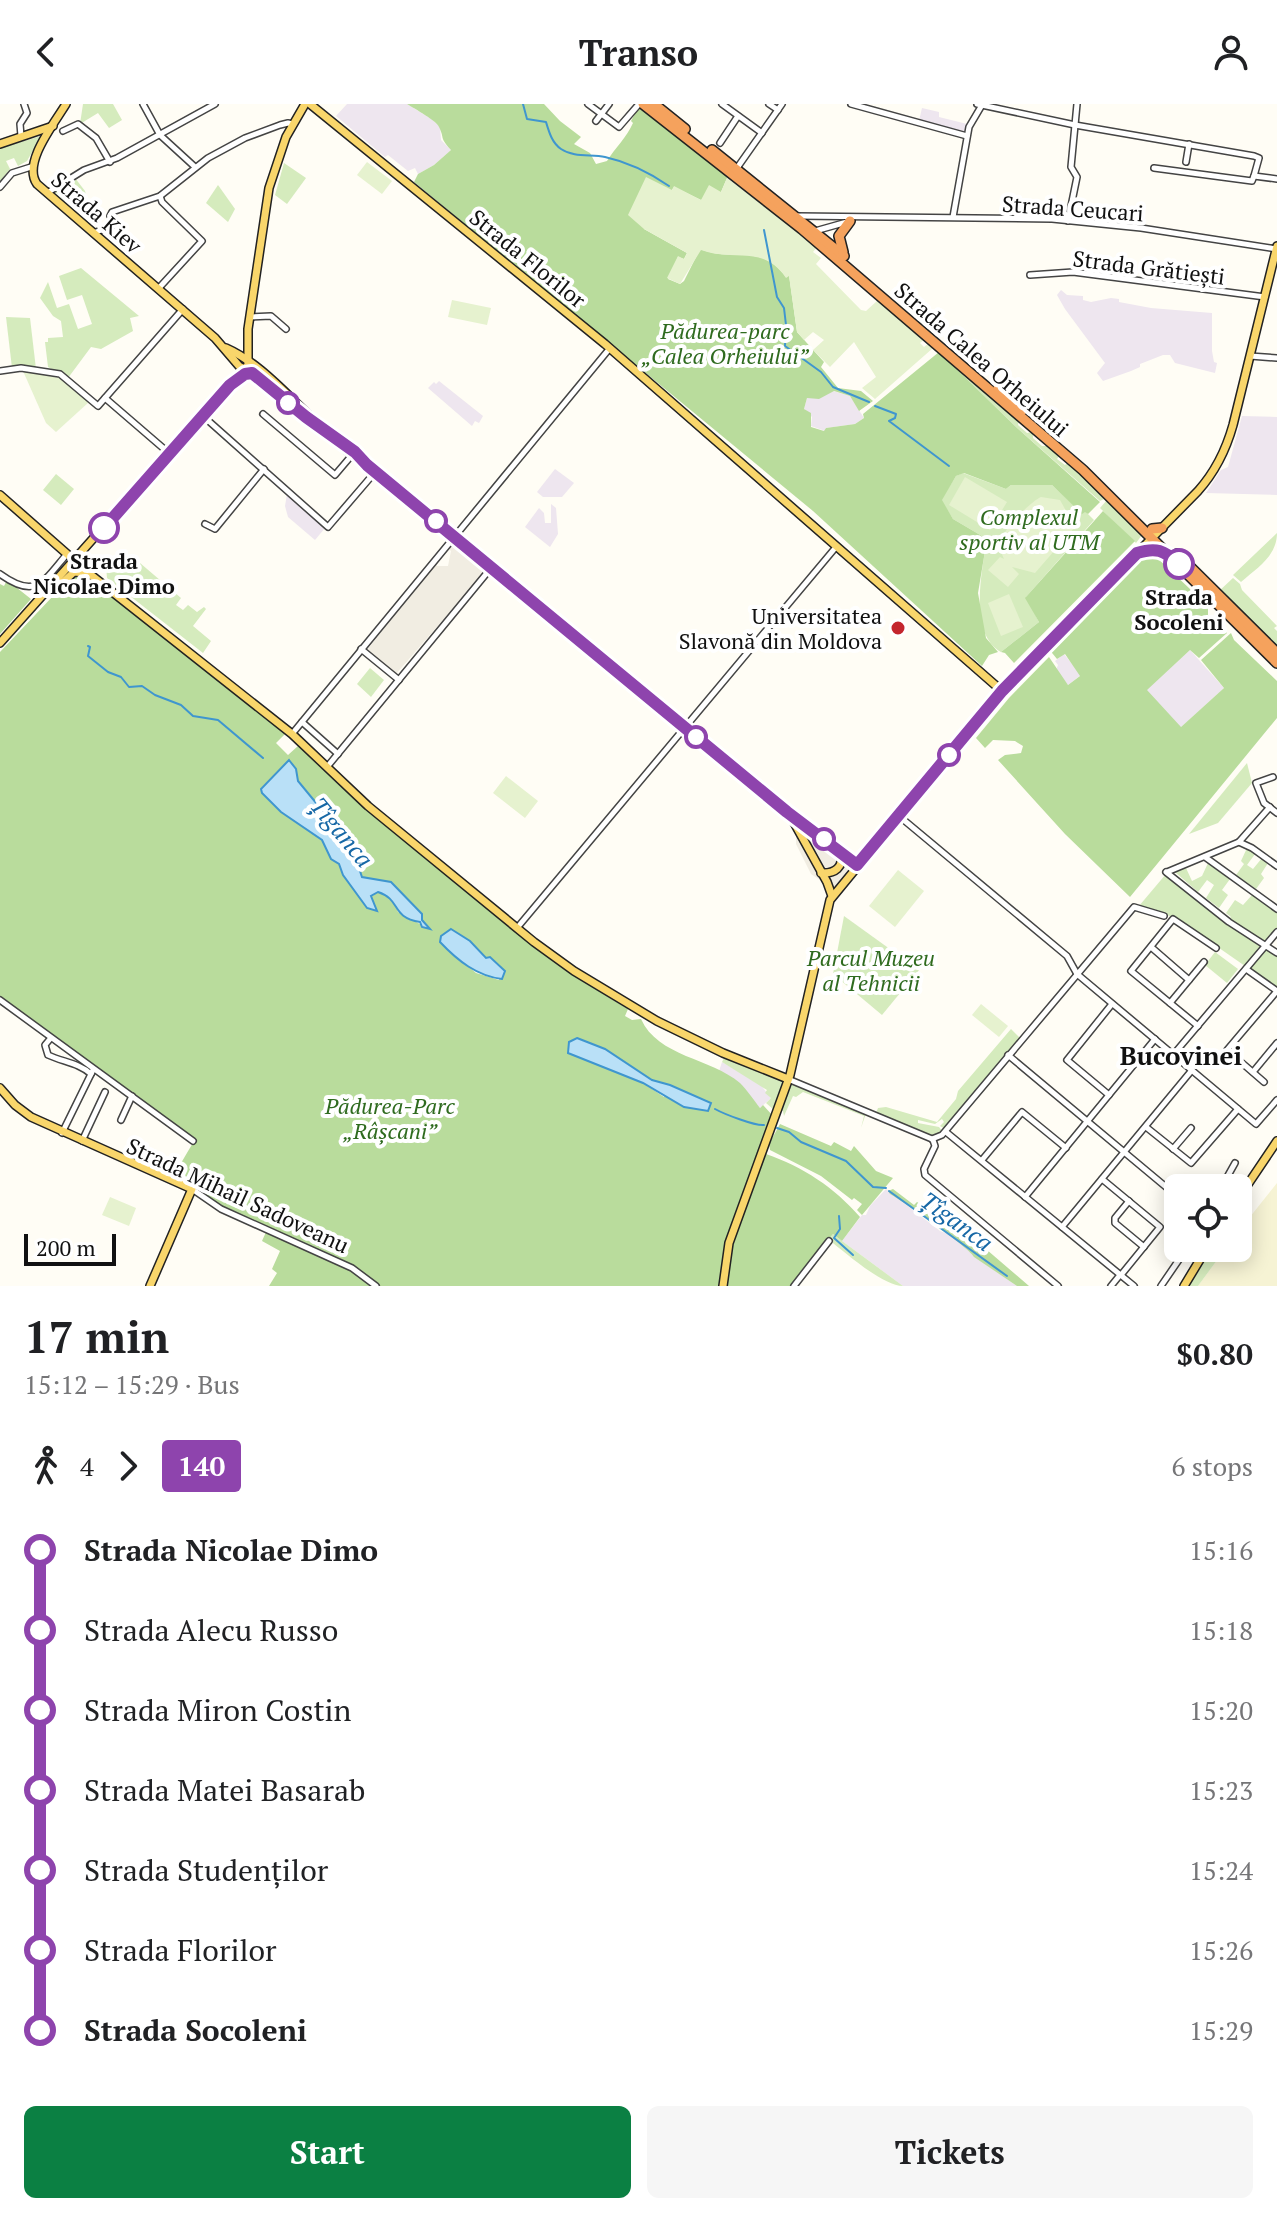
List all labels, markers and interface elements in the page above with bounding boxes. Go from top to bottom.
text: Transo [579,29,698,76]
icon: back [24,30,68,74]
icon: person [1209,30,1253,74]
street label: Strada Kiev [46,165,149,260]
street label: Strada Ceucari [1001,189,1145,227]
street label: Strada Florilor [464,202,592,314]
street label: Strada Grătiești [1071,243,1227,291]
street label: Strada Calea Orheiului [889,275,1075,443]
park label: Pădurea-parc „Calea Orheiului” [641,316,810,370]
unlabelled marker [277,392,299,414]
park label: Complexul sportiv al UTM [959,502,1101,556]
unlabelled marker [425,510,447,532]
marker: Strada Nicolae Dimo [89,513,119,543]
place label: Strada Nicolae Dimo [33,546,175,600]
marker: Strada Socoleni [1164,549,1194,579]
place label: Strada Socoleni [1134,582,1224,636]
place label: Universitatea Slavonă din Moldova [679,601,882,655]
marker: Universitatea Slavonă din Moldova [889,619,907,637]
unlabelled marker [685,726,707,748]
unlabelled marker [938,744,960,766]
water label: Țîganca [303,790,381,874]
unlabelled marker [813,828,835,850]
park label: Parcul Muzeu al Tehnicii [806,943,935,997]
district label: Bucovinei [1120,1038,1242,1072]
park label: Pădurea-Parc „Râșcani” [324,1091,456,1145]
street label: Strada Mihail Sadoveanu [122,1131,354,1259]
map controls [1164,1174,1252,1262]
button: locate [1164,1174,1252,1262]
water label: Țîganca [914,1184,1000,1258]
scale bar [24,1230,116,1266]
text: 200 m [36,1233,96,1262]
text: 17 min [24,1307,169,1366]
text: $0.80 [1176,1334,1253,1374]
text: 15:12 – 15:29 · Bus [24,1367,240,1401]
icon: walk [24,1444,68,1488]
icon: forward [106,1444,150,1488]
text: 140 [178,1447,225,1484]
text: 4 [80,1449,94,1483]
text: 6 stops [1172,1449,1253,1483]
text: Strada Nicolae Dimo [84,1530,378,1570]
text: 15:16 [1189,1533,1253,1567]
text: Strada Alecu Russo [84,1610,338,1650]
text: 15:18 [1189,1613,1253,1647]
text: Strada Miron Costin [84,1690,351,1730]
text: 15:20 [1189,1693,1253,1727]
text: Strada Matei Basarab [84,1770,365,1810]
text: 15:23 [1189,1773,1253,1807]
text: Strada Studenților [84,1850,328,1890]
text: 15:24 [1189,1853,1253,1887]
text: Strada Florilor [84,1930,277,1970]
text: 15:26 [1189,1933,1253,1967]
text: Strada Socoleni [84,2010,307,2050]
text: 15:29 [1189,2013,1253,2047]
button: Start [24,2106,631,2198]
button: Tickets [647,2106,1253,2198]

